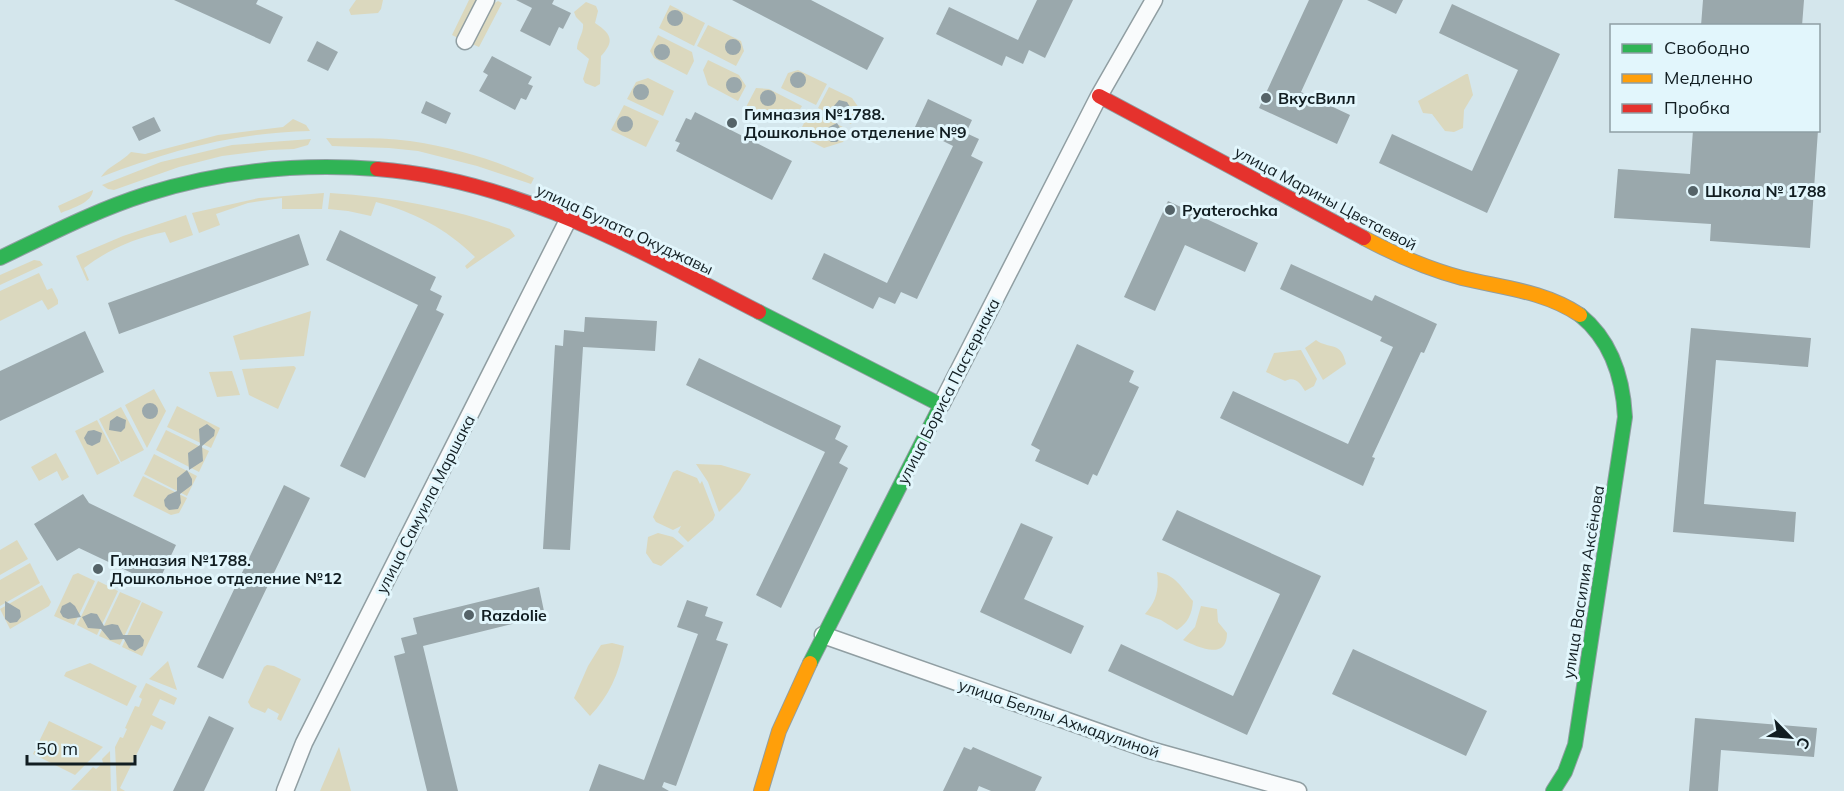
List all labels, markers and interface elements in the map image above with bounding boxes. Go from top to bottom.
legend [1610,24,1820,132]
text: Свободно [1664,36,1750,59]
text: Медленно [1664,66,1753,89]
place label: ВкусВилл [1278,88,1356,108]
marker: ВкусВилл [1259,91,1273,105]
text: Пробка [1664,96,1730,119]
place label: Гимназия №1788. Дошкольное отделение №9 [744,104,967,142]
marker: Гимназия №1788. Дошкольное отделение №9 [725,116,739,130]
street label: улица Марины Цветаевой [1231,141,1421,255]
street label: улица Булата Окуджавы [533,179,717,279]
place label: Школа № 1788 [1705,181,1827,201]
marker: Школа № 1788 [1686,184,1700,198]
place label: Pyaterochka [1182,200,1278,220]
marker: Pyaterochka [1163,203,1177,217]
street label: улица Бориса Пастернака [892,295,1004,487]
street label: улица Самуила Маршака [371,411,479,597]
street label: улица Василия Аксёнова [1558,484,1608,680]
place label: Гимназия №1788. Дошкольное отделение №12 [110,550,342,588]
marker: Гимназия №1788. Дошкольное отделение №12 [91,562,105,576]
place label: Razdolie [481,605,547,625]
marker: Razdolie [462,608,476,622]
street label: улица Беллы Ахмадулиной [956,674,1162,762]
north arrow [1760,707,1820,767]
scale bar [27,728,135,766]
text: С [1792,734,1815,753]
text: 50 m [36,737,78,760]

